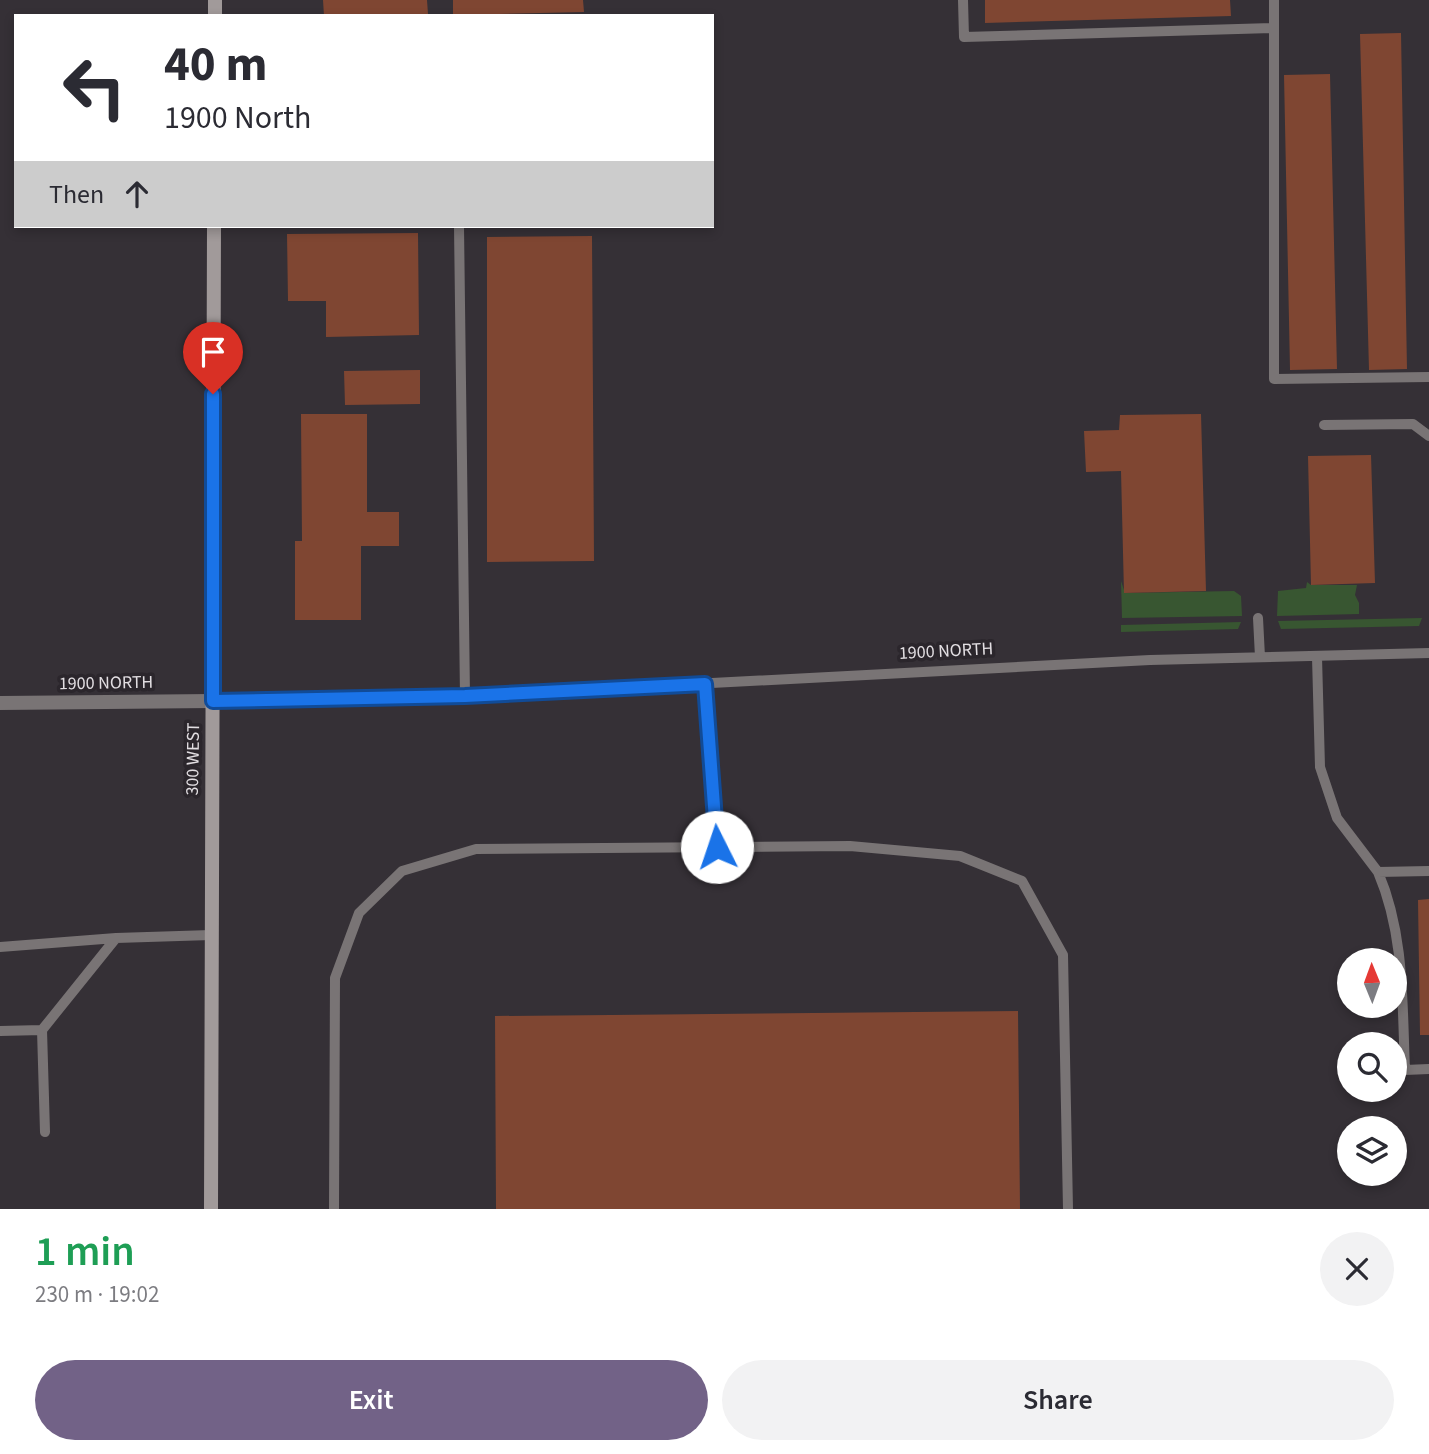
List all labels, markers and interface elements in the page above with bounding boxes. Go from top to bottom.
text: 40 m [164,30,268,100]
icon: left [49,42,140,133]
text: 1900 North [164,95,311,141]
icon: ahead [118,175,156,213]
text: Then [49,176,104,213]
pin [183,322,243,394]
icon: arrive [194,333,232,371]
street label: 1900 NORTH [898,636,994,666]
street label: 1900 NORTH [59,670,153,696]
street label: 300 WEST [180,722,206,796]
position arrow [680,810,754,884]
north arrow [1337,948,1407,1018]
map controls [1337,948,1407,1186]
button: search [1337,1032,1407,1102]
button: layers [1337,1116,1407,1186]
text: 1 min [35,1222,135,1282]
button: close [1320,1232,1394,1306]
text: 230 m · 19:02 [35,1278,159,1311]
button: Exit [35,1360,708,1440]
button: Share [722,1360,1394,1440]

